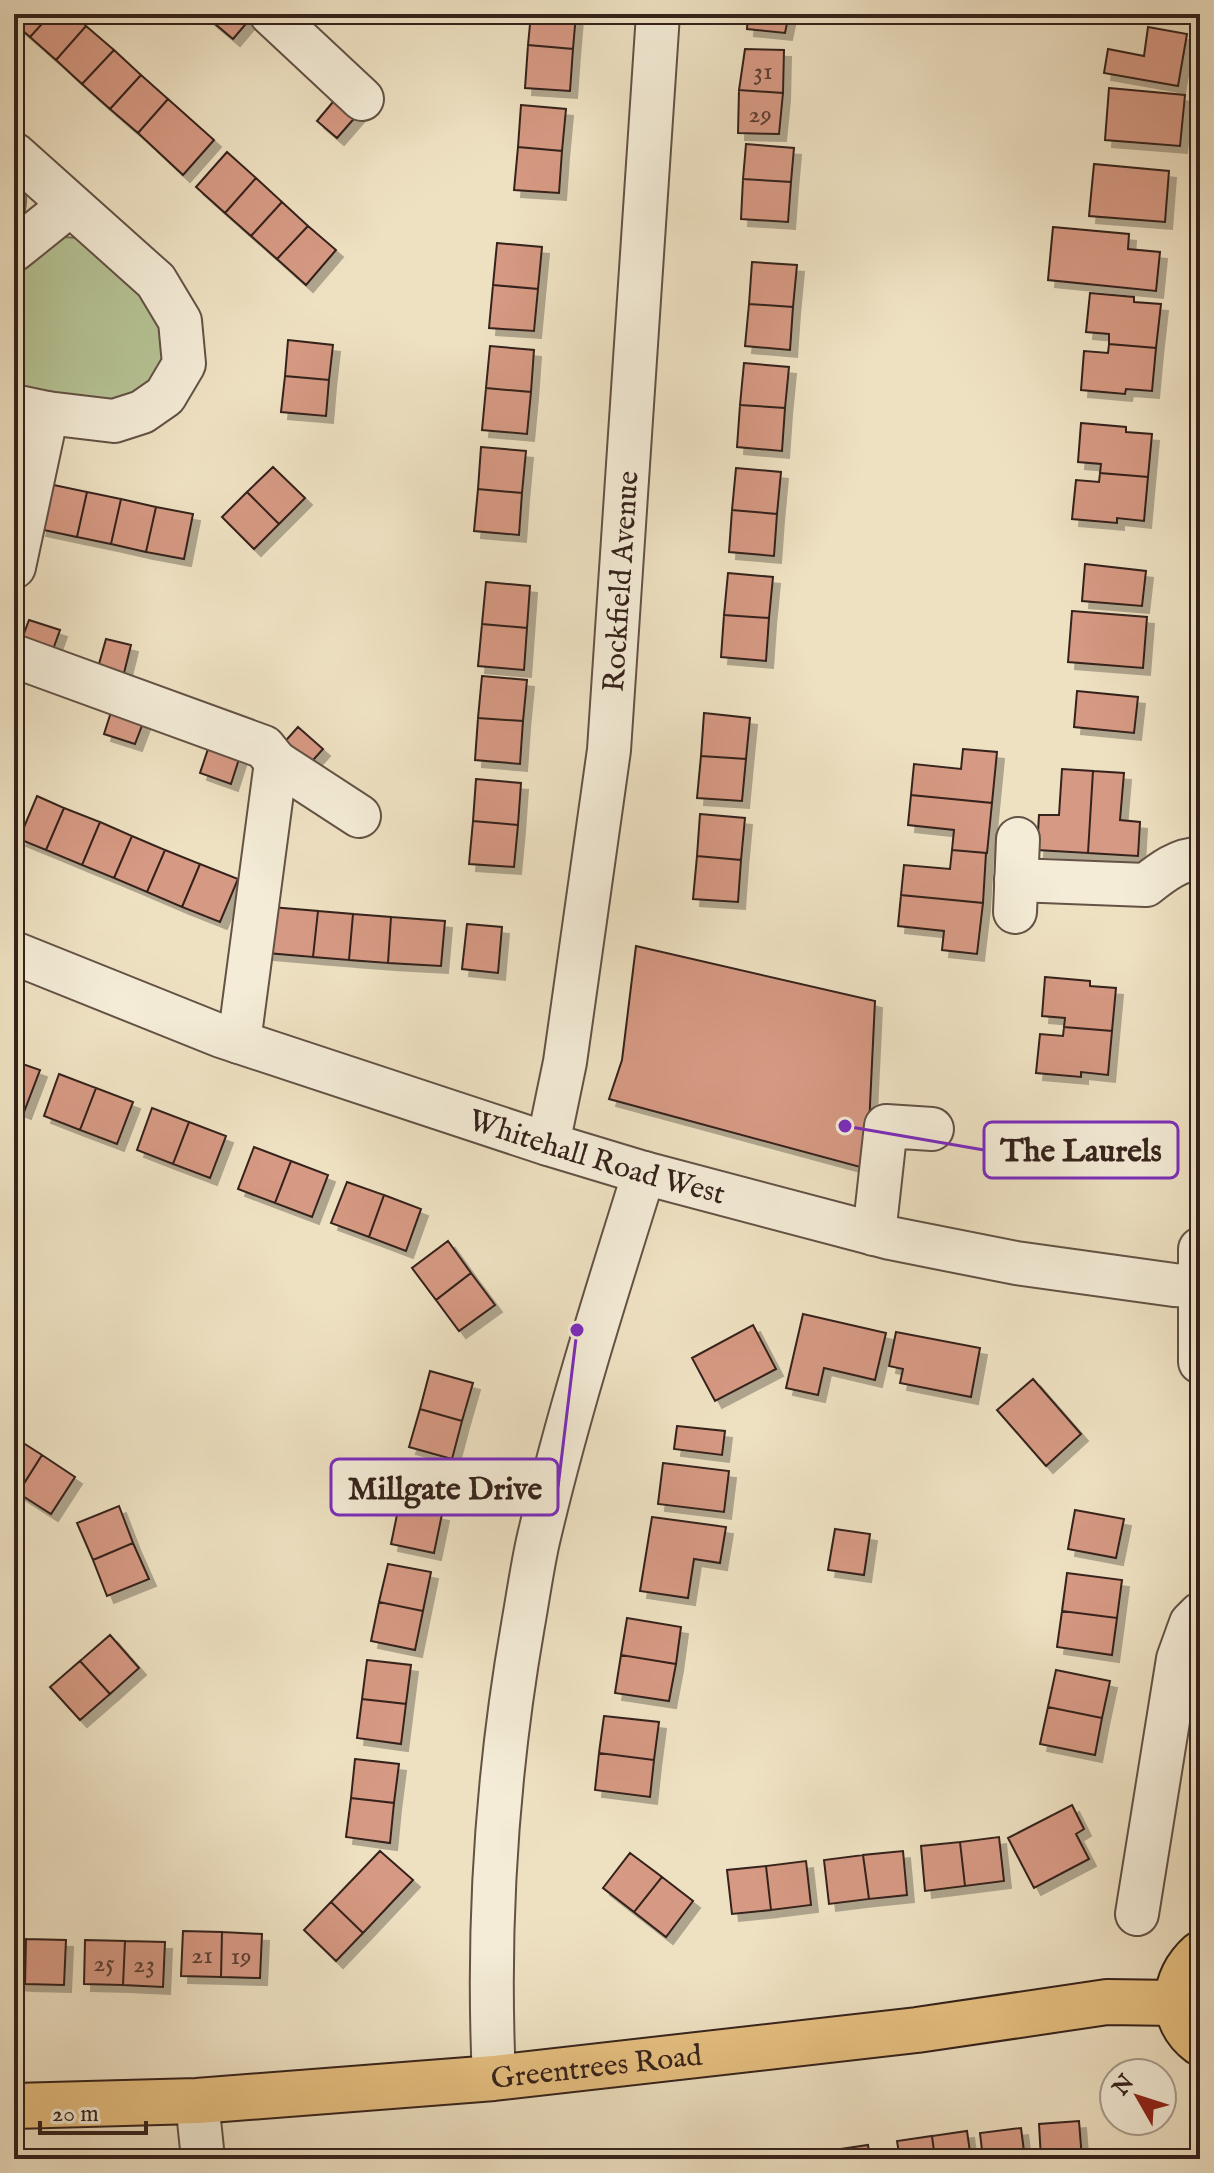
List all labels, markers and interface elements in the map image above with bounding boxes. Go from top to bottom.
house number: 31 [753,55,773,88]
house number: 29 [748,98,772,131]
street label: Rockfield Avenue [596,470,649,693]
street label: Whitehall Road West [463,1102,729,1215]
callout: The Laurels [984,1122,1178,1178]
text: The Laurels [999,1132,1162,1173]
callout: Millgate Drive [331,1459,558,1515]
text: Millgate Drive [348,1470,543,1511]
house number: 21 [191,1939,213,1972]
house number: 19 [230,1940,252,1973]
house number: 25 [93,1947,115,1980]
house number: 23 [133,1948,155,1981]
street label: Greentrees Road [489,2037,705,2099]
north arrow [1098,2057,1178,2137]
text: N [1107,2069,1141,2103]
scale bar [40,2085,146,2135]
text: 20 m [52,2099,99,2130]

